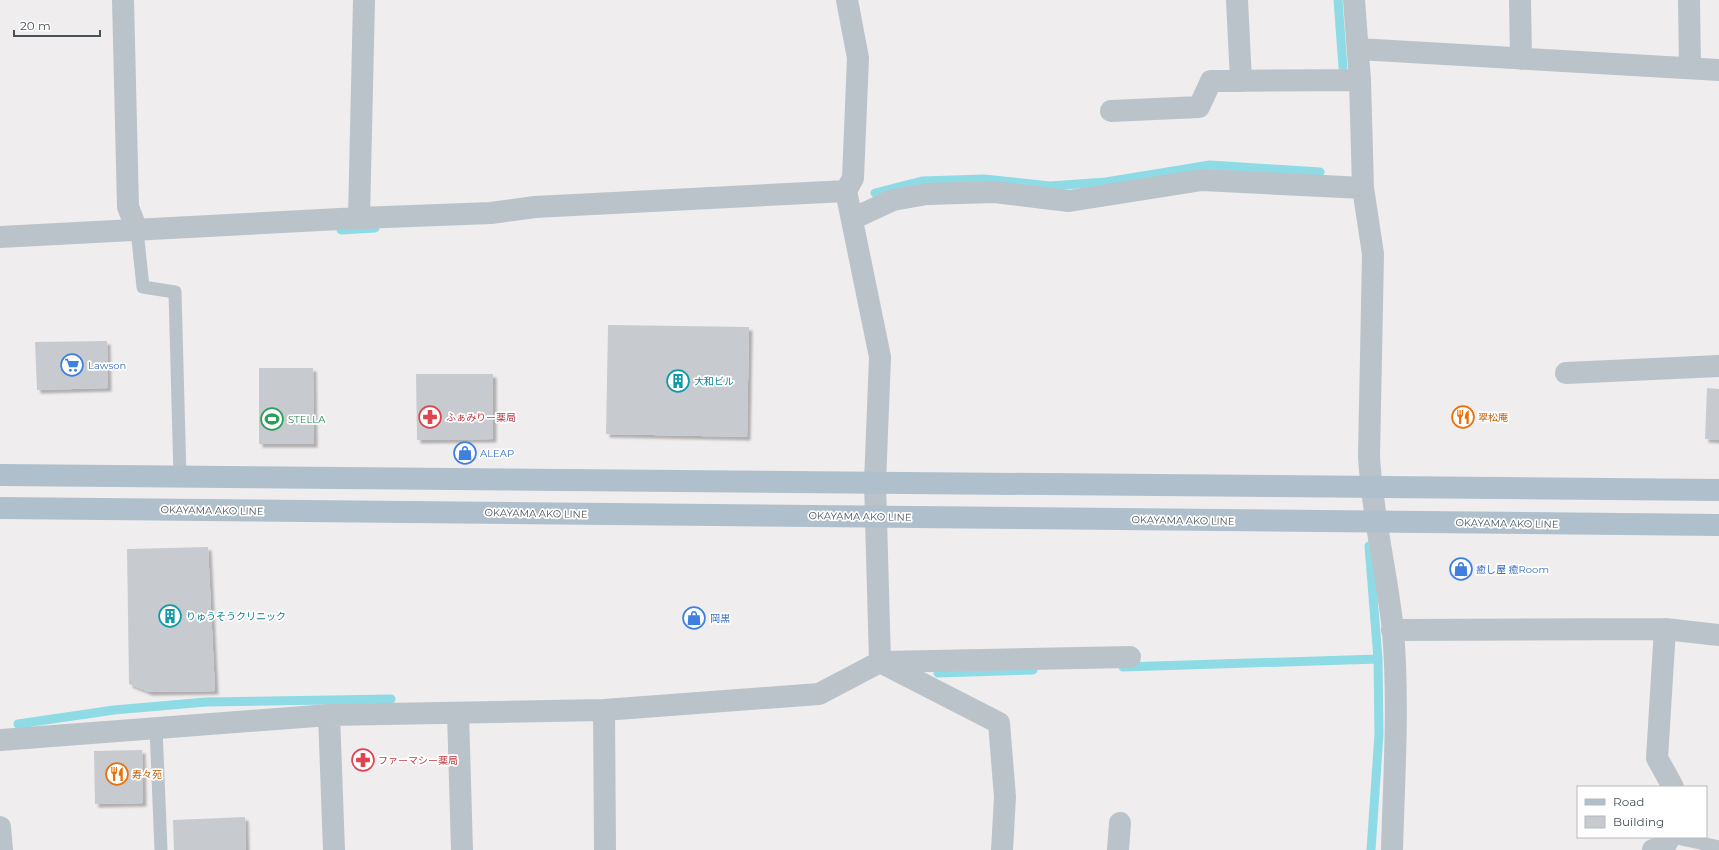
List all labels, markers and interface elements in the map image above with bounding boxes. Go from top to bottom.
scale bar [14,12,100,38]
text: 20 m [20,18,51,33]
supermarket icon: Lawson [59,352,85,378]
place label: Lawson [88,359,126,372]
building icon: 大和ビル [665,368,691,394]
place label: 大和ビル [694,375,734,388]
pharmacy icon: ふぁみりー薬局 [417,404,443,430]
restaurant icon: 翠松庵 [1450,404,1476,430]
sports icon: STELLA [259,406,285,432]
place label: ふぁみりー薬局 [446,411,516,424]
place label: 翠松庵 [1478,411,1508,424]
place label: STELLA [288,413,326,426]
shop icon: ALEAP [452,440,478,466]
place label: ALEAP [480,447,514,460]
street label: OKAYAMA AKO LINE [160,503,264,518]
street label: OKAYAMA AKO LINE [484,506,588,521]
street label: OKAYAMA AKO LINE [808,509,912,524]
street label: OKAYAMA AKO LINE [1131,513,1235,528]
street label: OKAYAMA AKO LINE [1455,516,1559,531]
shop icon: 癒し屋 癒Room [1448,556,1474,582]
place label: 癒し屋 癒Room [1476,563,1549,576]
building icon: りゅうそうクリニック [157,603,183,629]
shop icon: 岡黒 [681,605,707,631]
place label: りゅうそうクリニック [186,610,286,623]
place label: 岡黒 [710,612,730,625]
pharmacy icon: ファーマシー薬局 [350,747,376,773]
place label: ファーマシー薬局 [378,754,458,767]
restaurant icon: 寿々苑 [104,761,130,787]
place label: 寿々苑 [132,768,162,781]
legend [1577,786,1707,838]
text: Road [1613,794,1644,809]
text: Building [1613,814,1664,829]

